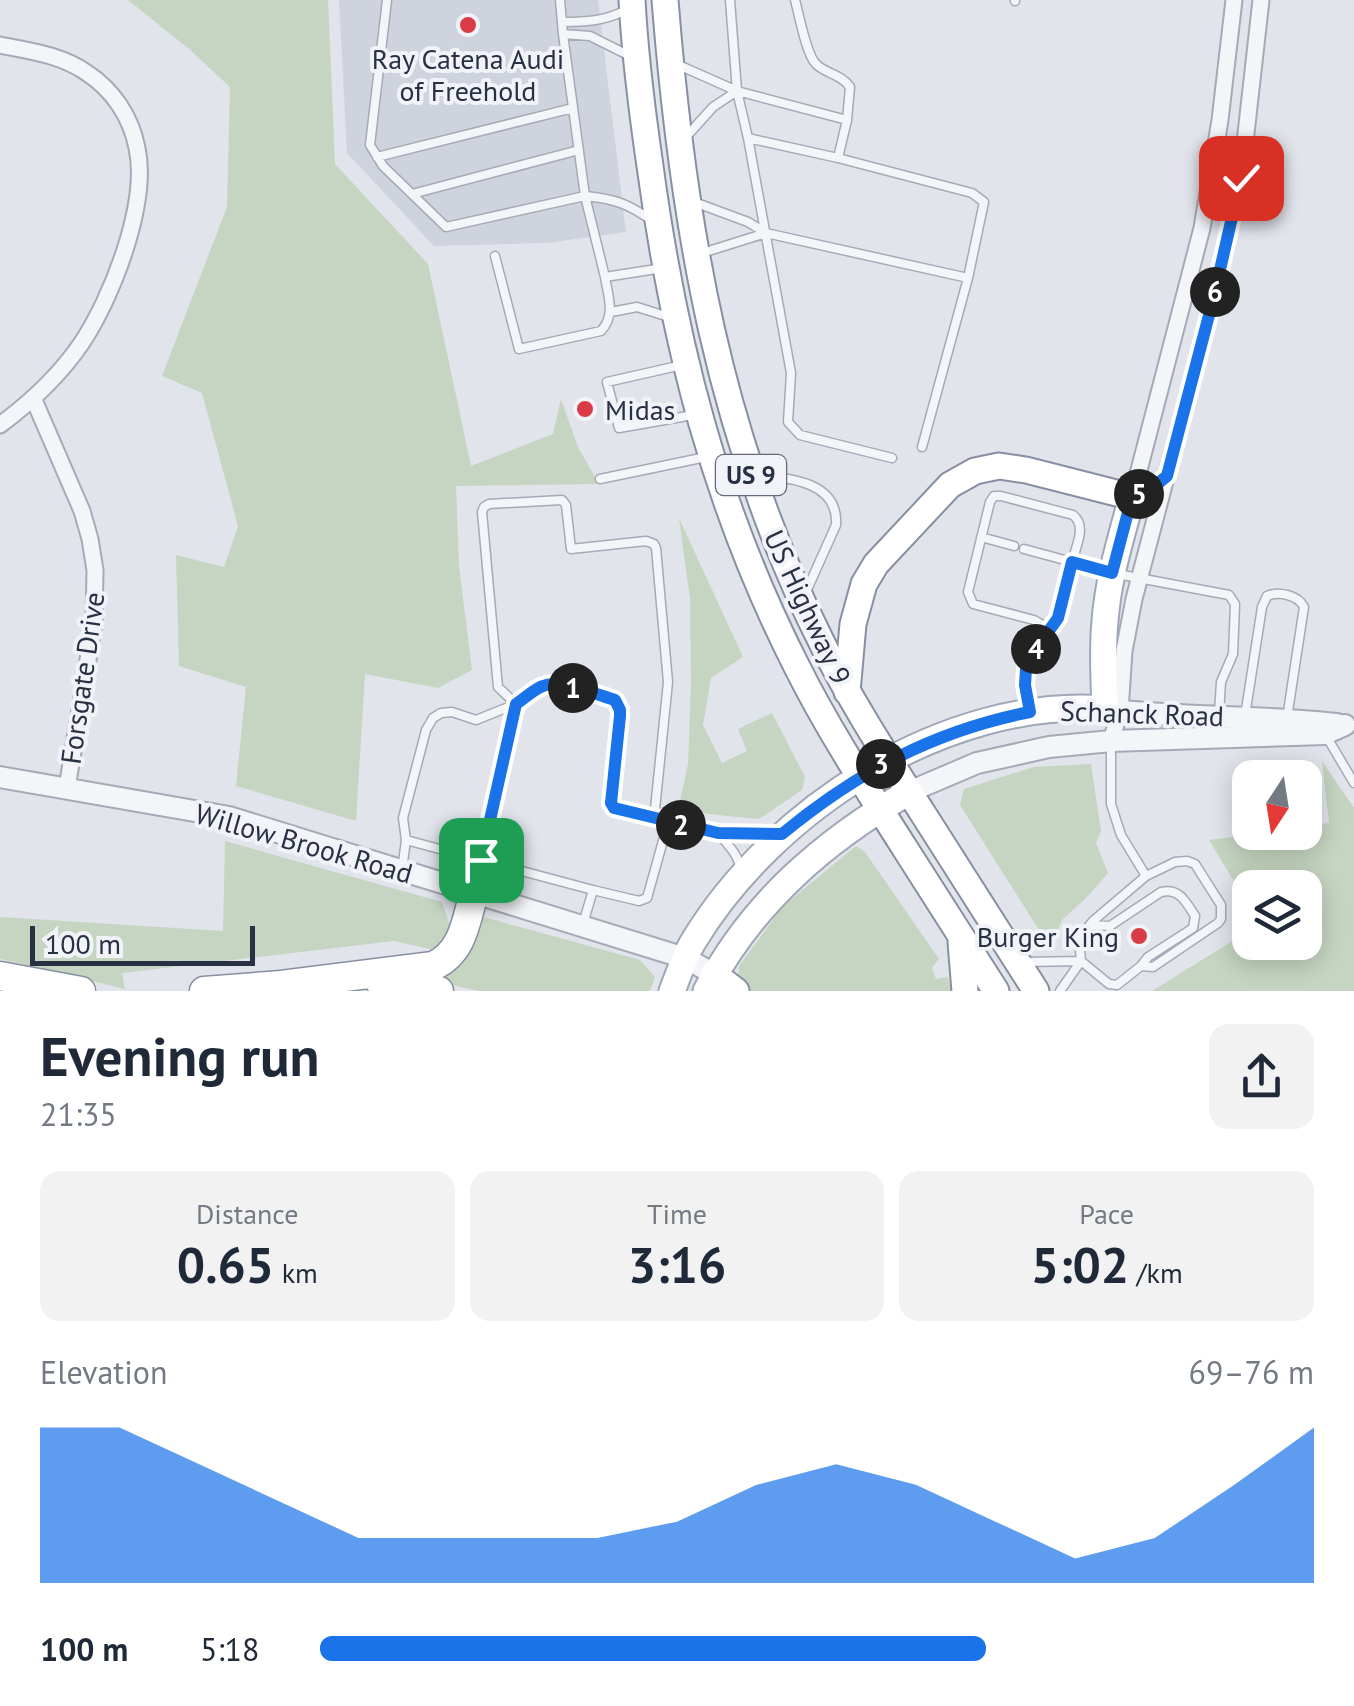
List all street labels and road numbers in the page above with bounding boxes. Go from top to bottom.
road number: US 9 [716,455,786,495]
street label: US Highway 9 [756,524,860,690]
street label: Forsgate Drive [52,590,112,766]
street label: Schanck Road [1059,692,1225,734]
street label: Willow Brook Road [191,794,417,892]

